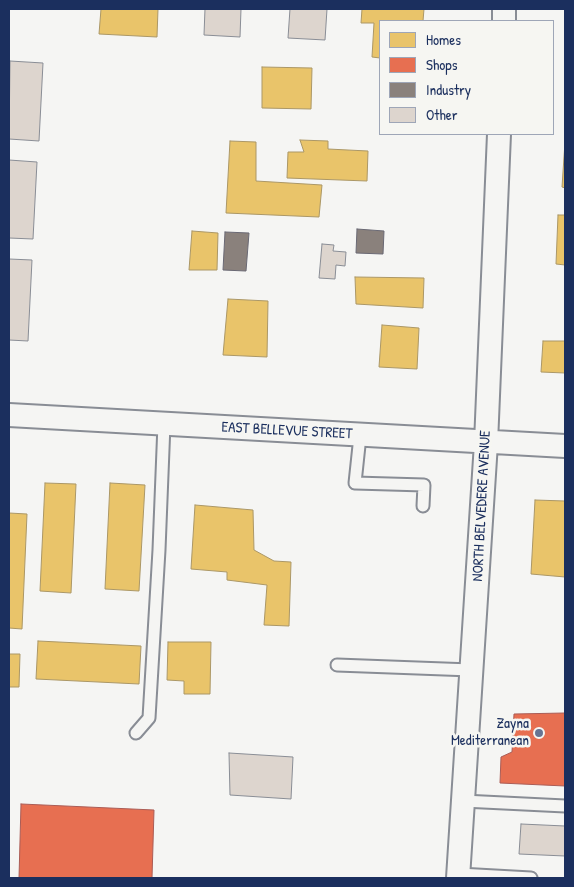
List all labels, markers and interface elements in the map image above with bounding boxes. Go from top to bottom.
legend [379,20,554,135]
text: Homes [426,29,461,50]
text: Shops [426,54,457,75]
text: Industry [426,79,471,100]
text: Other [426,104,458,125]
street label: EAST BELLEVUE STREET [221,419,353,443]
street label: NORTH BELVEDERE AVENUE [469,430,495,582]
place label: Zayna Mediterranean [451,715,529,750]
marker: Zayna Mediterranean [533,727,545,739]

